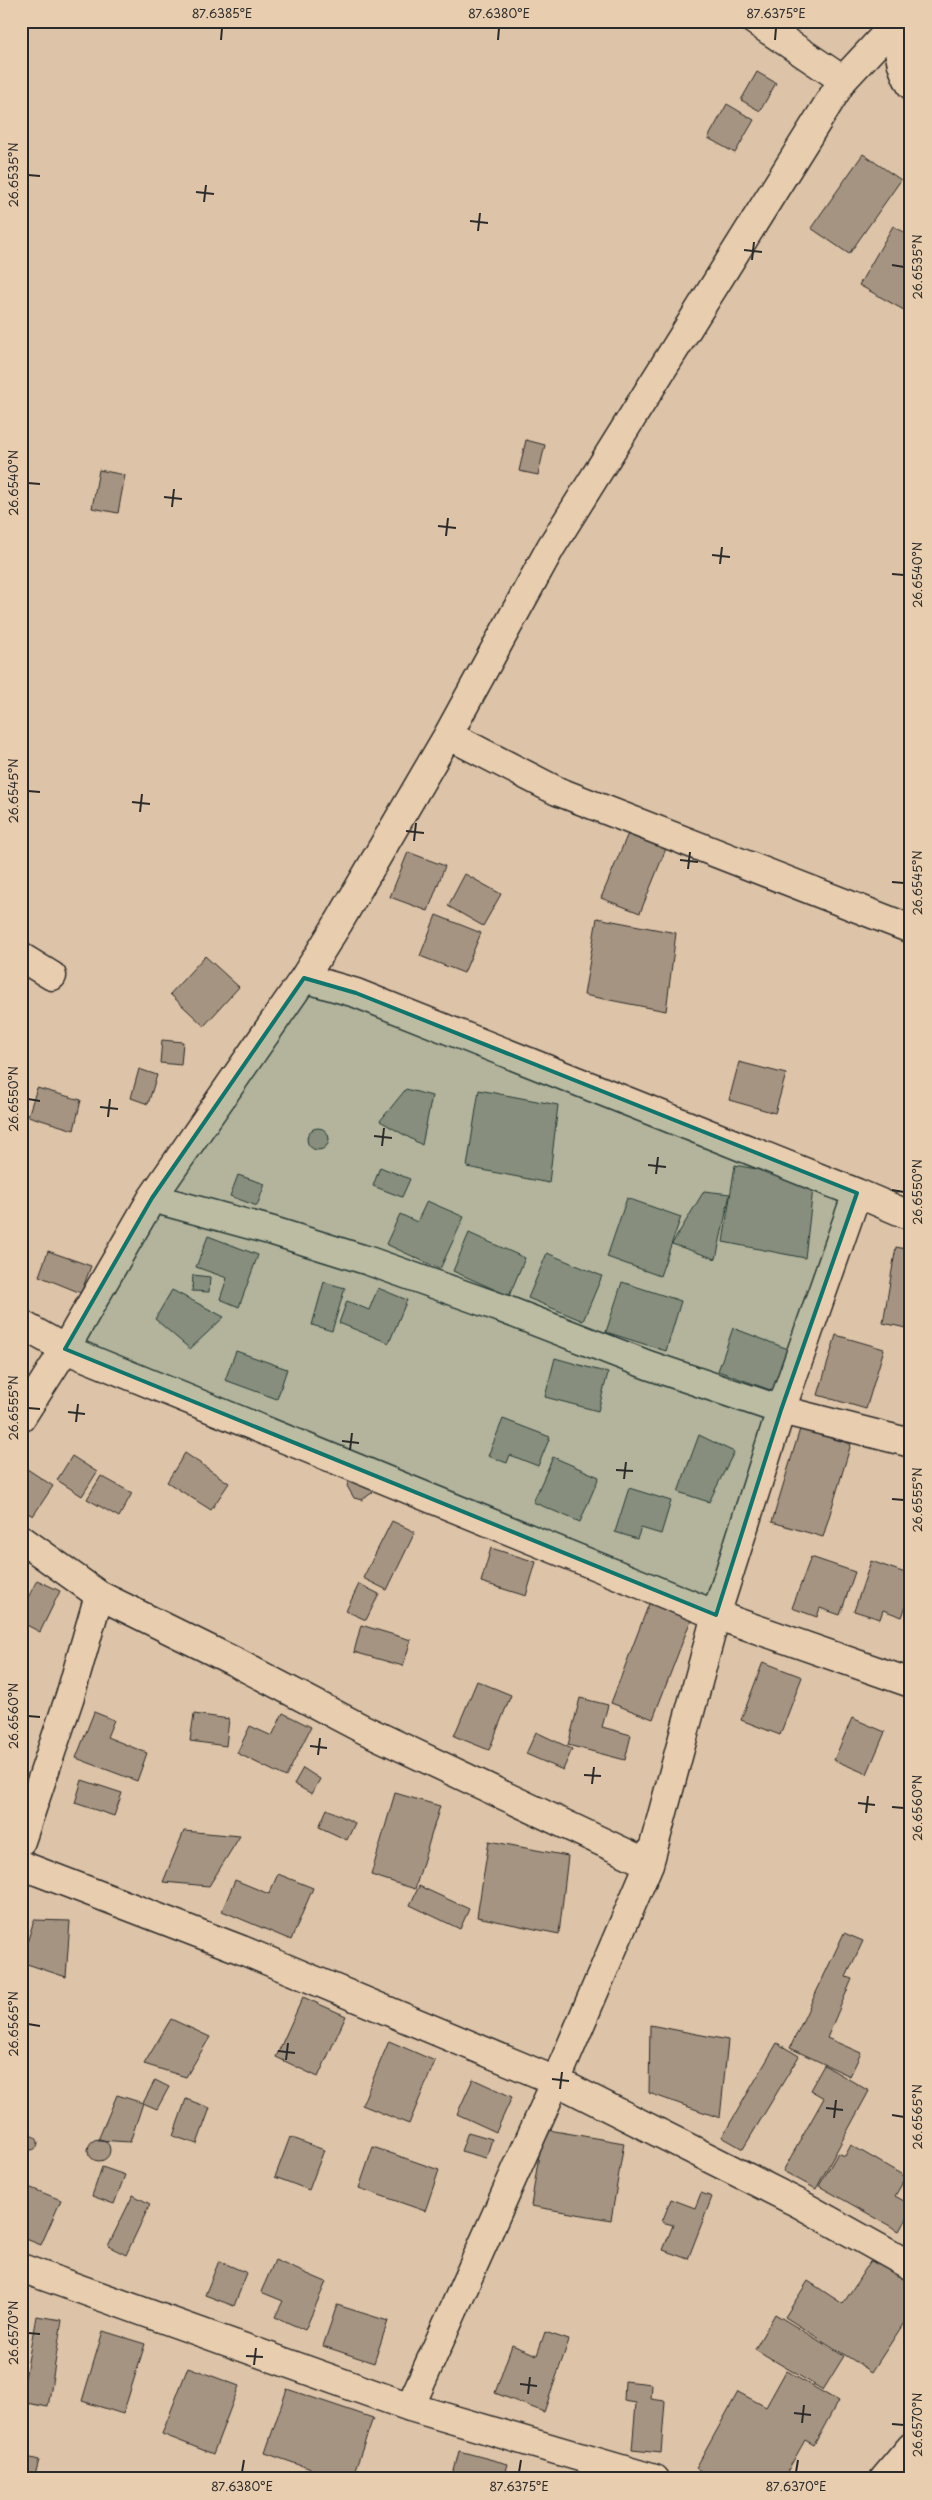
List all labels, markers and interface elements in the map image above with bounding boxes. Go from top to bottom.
text: 87.6385°E [192,4,252,22]
text: 87.6380°E [468,4,530,22]
text: 87.6375°E [746,4,806,22]
text: 26.6535°N [4,142,22,208]
text: 26.6535°N [908,234,926,300]
text: 26.6540°N [4,450,22,516]
text: 26.6540°N [908,542,926,608]
text: 26.6545°N [4,758,22,824]
text: 26.6545°N [908,850,926,916]
text: 26.6550°N [4,1066,22,1132]
text: 26.6550°N [908,1159,926,1225]
text: 26.6555°N [4,1375,22,1441]
text: 26.6555°N [908,1467,926,1533]
text: 26.6560°N [4,1683,22,1749]
text: 26.6560°N [908,1775,926,1841]
text: 26.6565°N [4,1991,22,2057]
text: 26.6565°N [908,2084,926,2150]
text: 26.6570°N [4,2301,22,2365]
text: 26.6570°N [908,2393,926,2457]
text: 87.6380°E [211,2477,273,2495]
text: 87.6375°E [489,2477,549,2495]
text: 87.6370°E [766,2477,826,2495]

